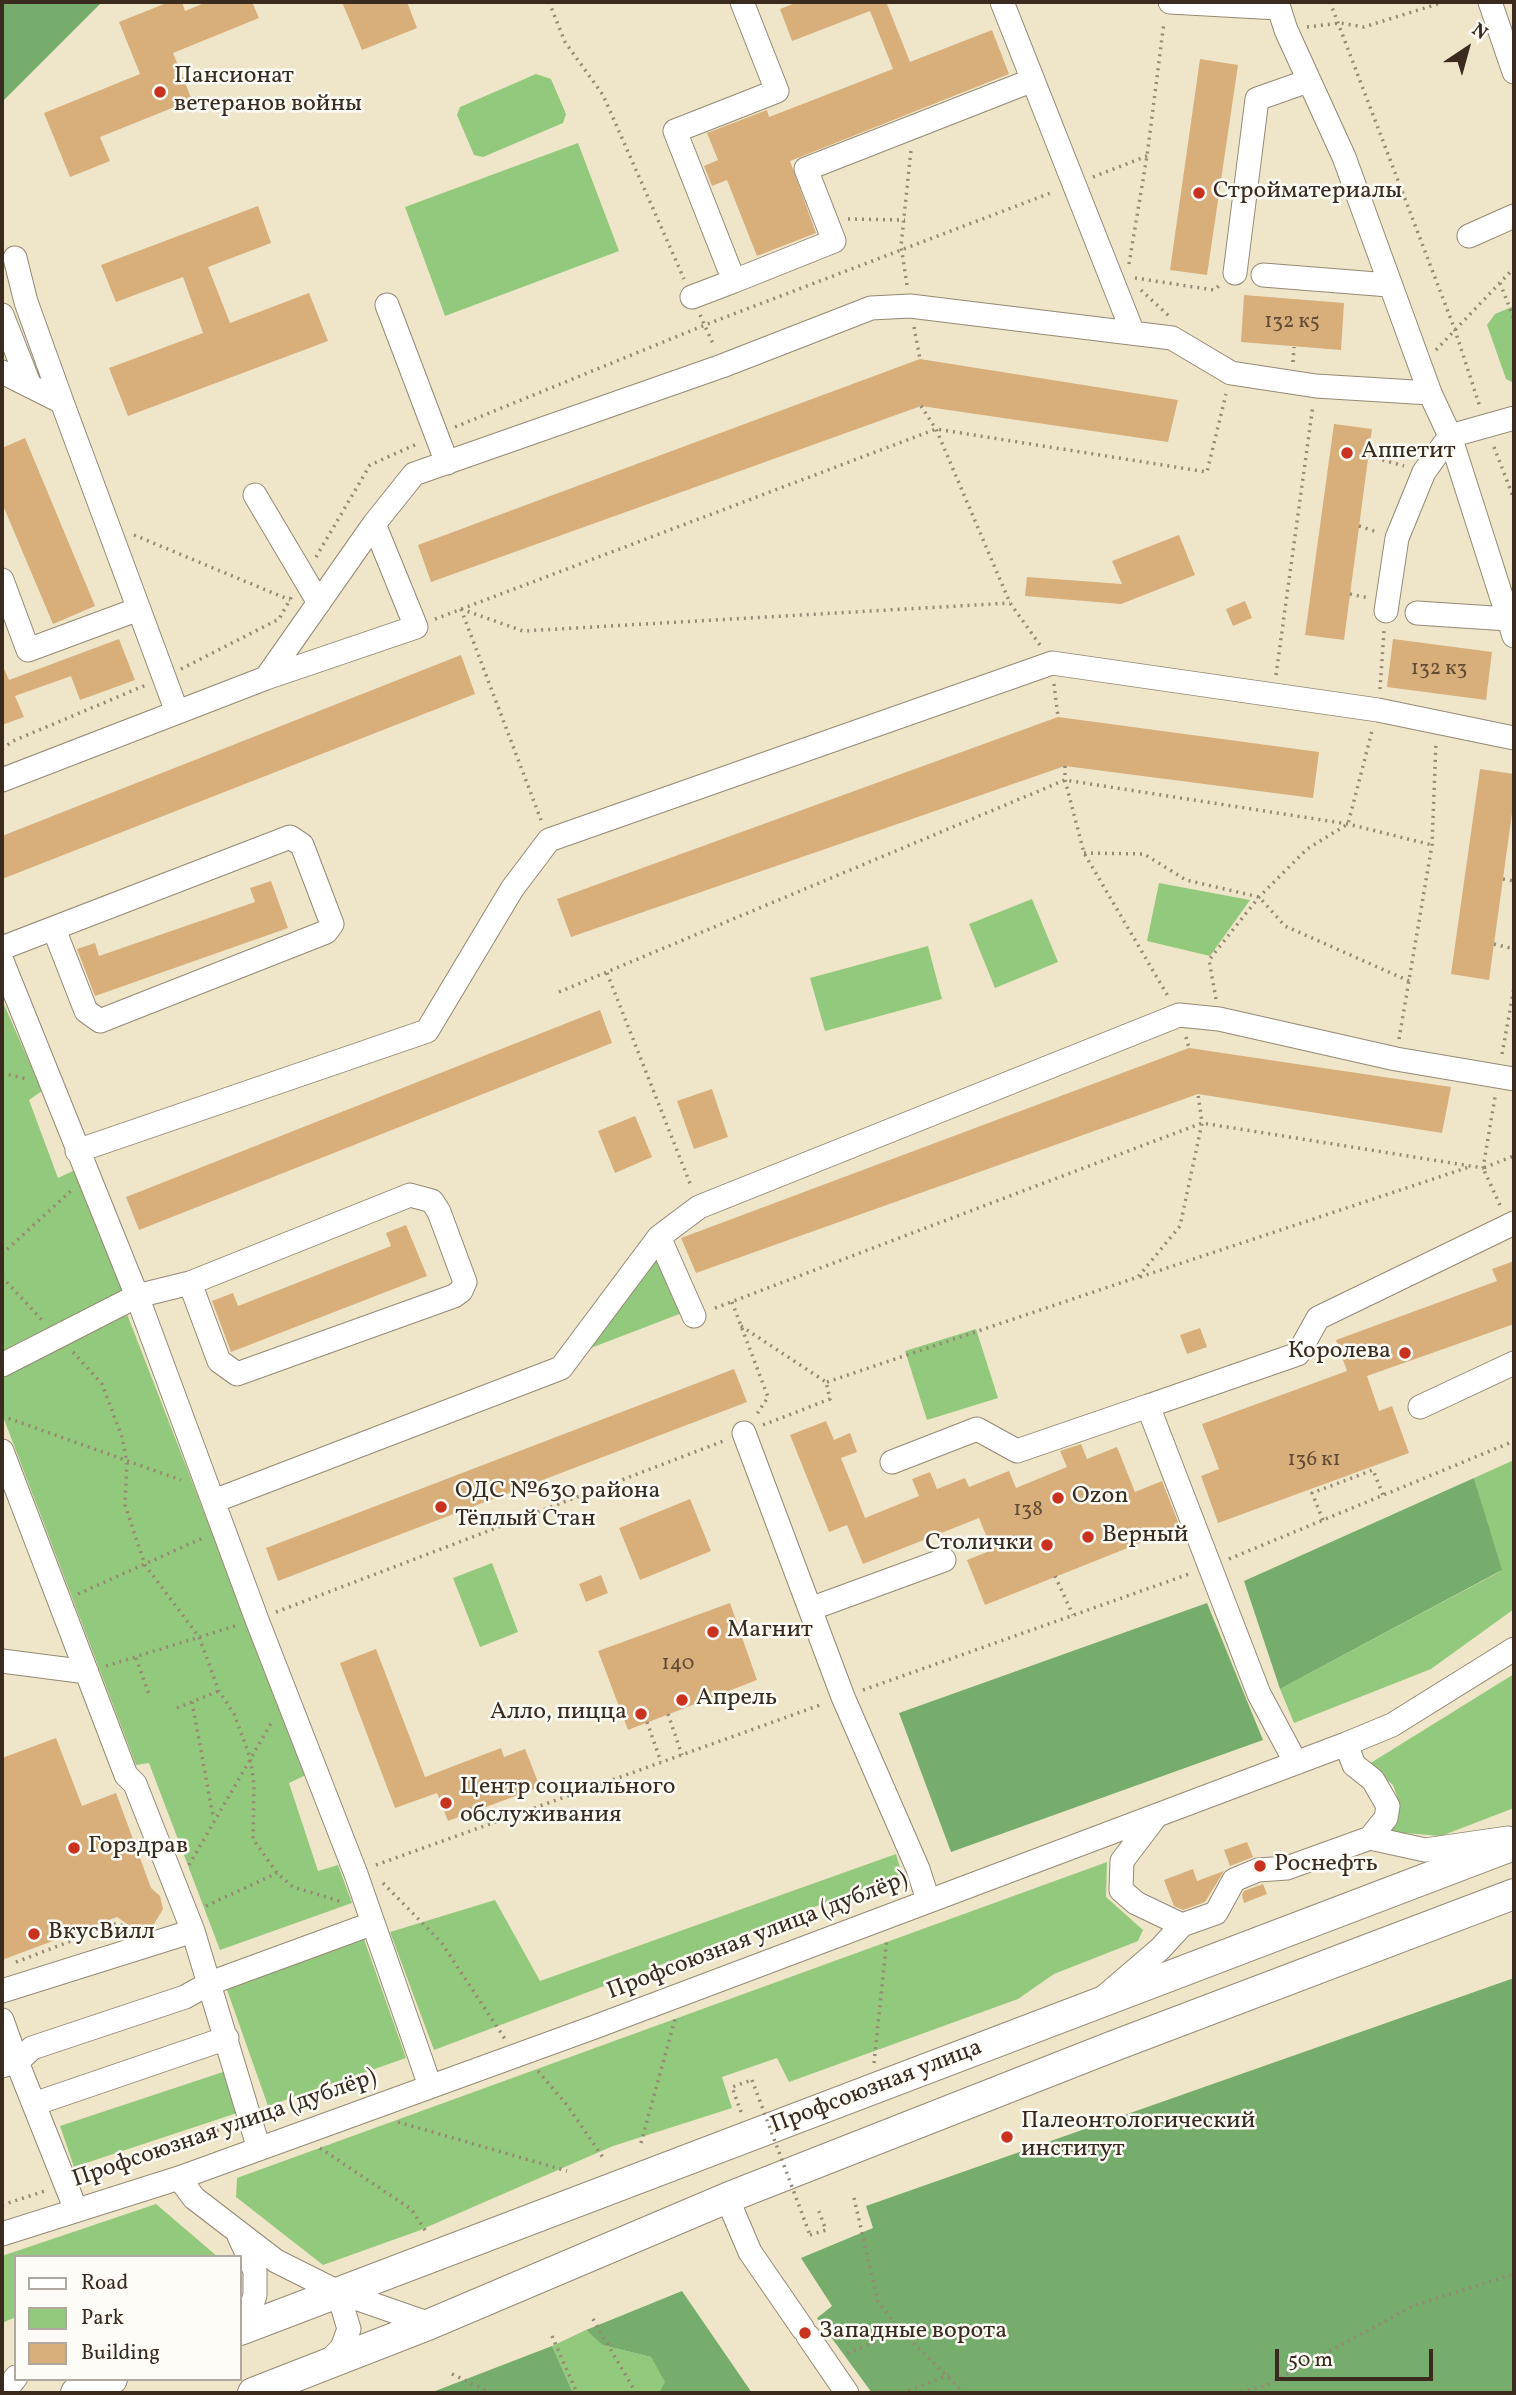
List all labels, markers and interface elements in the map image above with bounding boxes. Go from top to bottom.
north arrow [1432,14,1502,84]
text: N [1466,17,1493,47]
place label: Пансионат ветеранов войны [174,64,362,120]
marker: Пансионат ветеранов войны [152,84,168,100]
place label: Стройматериалы [1213,179,1402,207]
marker: Стройматериалы [1191,185,1207,201]
house number: 132 к5 [1264,310,1320,336]
place label: Аппетит [1361,439,1456,467]
marker: Аппетит [1339,445,1355,461]
house number: 132 к3 [1411,657,1467,683]
place label: Королева [1288,1339,1391,1367]
marker: Королева [1397,1345,1413,1361]
house number: 136 к1 [1287,1448,1341,1474]
place label: ОДС №630 района Тёплый Стан [455,1479,660,1535]
place label: Ozon [1072,1484,1129,1512]
marker: Ozon [1050,1490,1066,1506]
house number: 138 [1013,1498,1043,1524]
marker: ОДС №630 района Тёплый Стан [433,1499,449,1515]
place label: Верный [1102,1523,1188,1551]
marker: Верный [1080,1529,1096,1545]
place label: Столички [925,1531,1033,1559]
marker: Столички [1039,1537,1055,1553]
place label: Магнит [727,1618,813,1646]
marker: Магнит [705,1624,721,1640]
house number: 140 [662,1652,694,1678]
place label: Апрель [696,1686,777,1714]
marker: Апрель [674,1692,690,1708]
place label: Алло, пицца [490,1700,627,1728]
marker: Алло, пицца [633,1706,649,1722]
place label: Центр социального обслуживания [460,1775,675,1831]
marker: Центр социального обслуживания [438,1795,454,1811]
place label: Горздрав [88,1834,188,1862]
marker: Горздрав [66,1840,82,1856]
place label: Роснефть [1274,1852,1378,1880]
marker: Роснефть [1252,1858,1268,1874]
street label: Профсоюзная улица (дублёр) [604,1866,912,2008]
place label: ВкусВилл [48,1920,155,1948]
marker: ВкусВилл [26,1926,42,1942]
street label: Профсоюзная улица [767,2034,987,2142]
street label: Профсоюзная улица (дублёр) [69,2064,381,2196]
place label: Палеонтологический институт [1021,2109,1255,2165]
marker: Палеонтологический институт [999,2129,1015,2145]
legend [14,2255,242,2381]
text: Road [81,2269,128,2298]
text: Park [81,2304,124,2333]
place label: Западные ворота [819,2319,1007,2347]
marker: Западные ворота [797,2325,813,2341]
scale bar [1278,2336,1436,2380]
text: Building [81,2339,160,2368]
text: 50 m [1288,2346,1333,2375]

